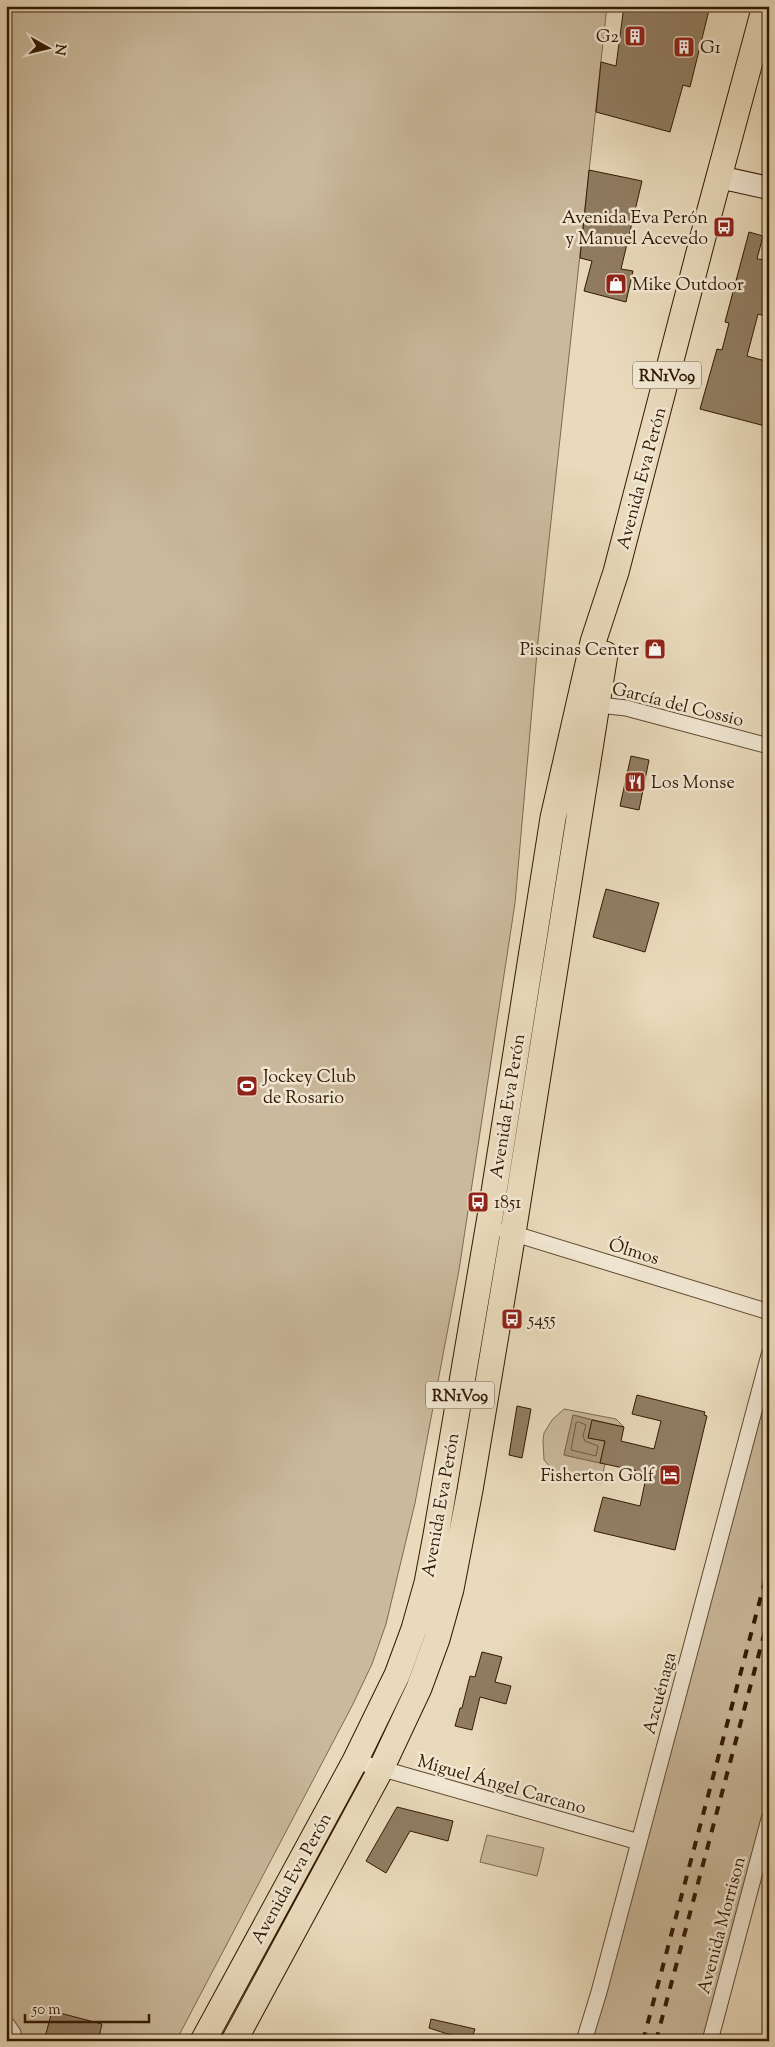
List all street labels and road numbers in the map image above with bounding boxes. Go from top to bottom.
road number: RN1V09 [633,362,701,388]
street label: Avenida Eva Perón [611,404,675,553]
street label: García del Cossio [609,677,746,735]
street label: Avenida Eva Perón [485,1032,533,1181]
street label: Ólmos [605,1232,662,1273]
road number: RN1V09 [426,1382,494,1408]
street label: Avenida Eva Perón [416,1431,468,1580]
street label: Azcuénaga [637,1650,684,1737]
street label: Miguel Ángel Carcano [414,1749,589,1823]
street label: Avenida Eva Perón [246,1808,340,1949]
street label: Avenida Morrison [692,1854,754,1997]

